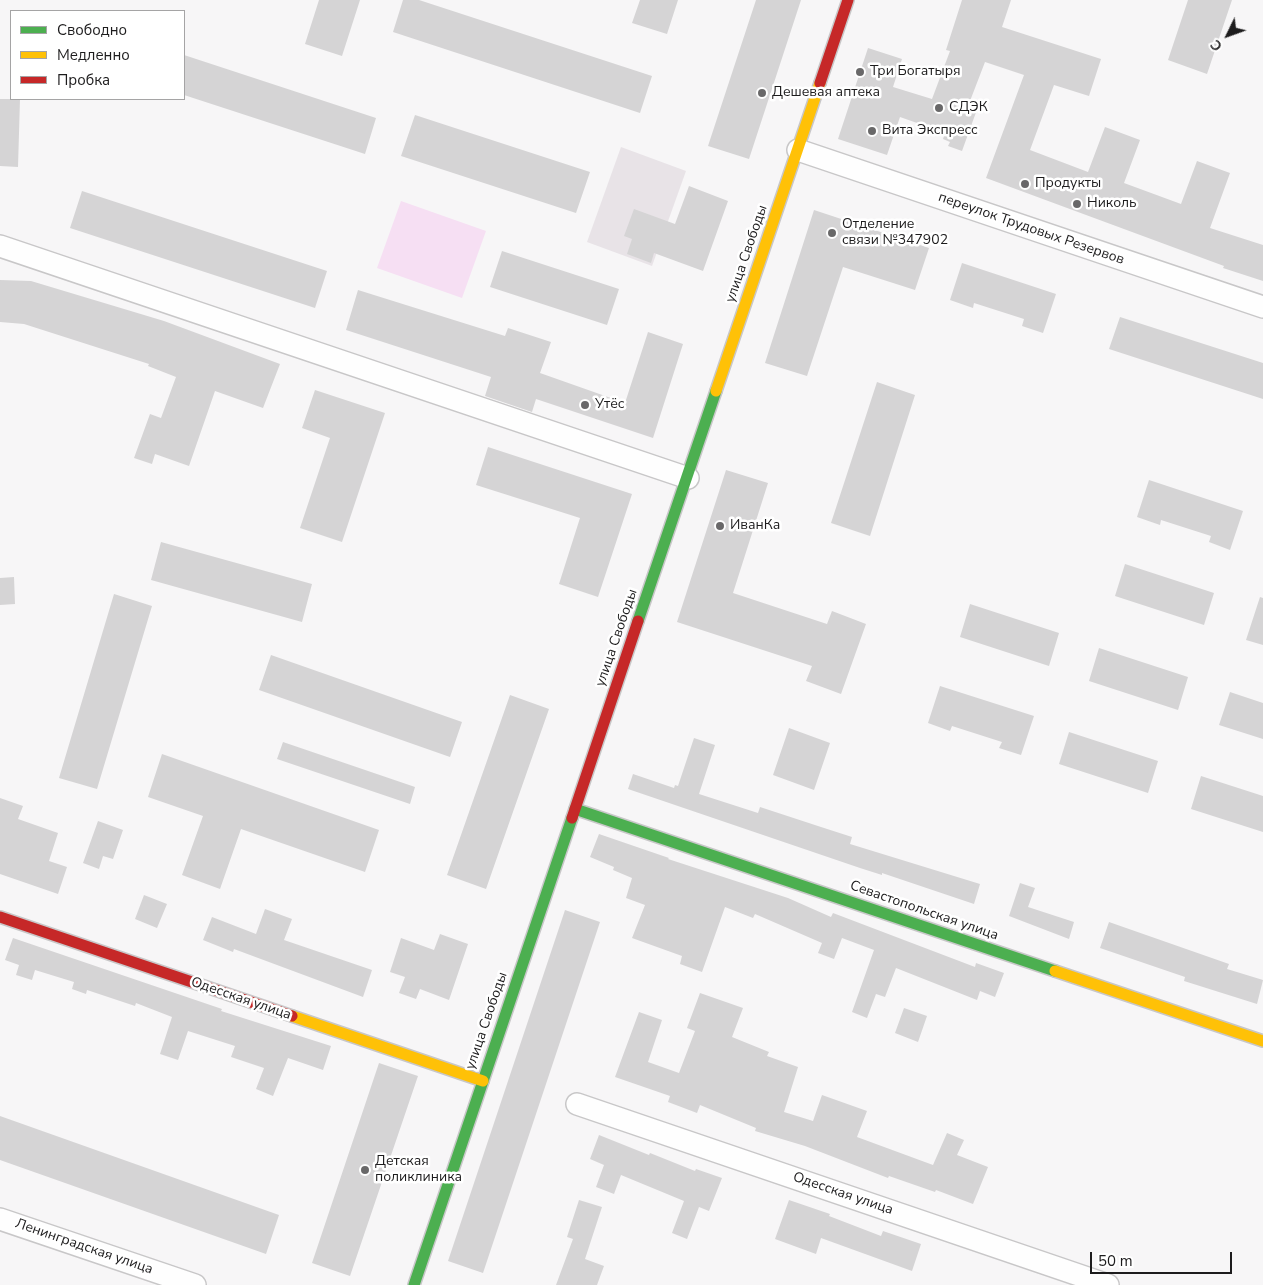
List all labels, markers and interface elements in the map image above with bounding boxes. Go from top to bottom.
legend [10,10,185,100]
north arrow [1203,10,1253,60]
text: Свободно [57,20,127,40]
text: С [1206,35,1227,55]
text: Медленно [57,45,130,65]
place label: Три Богатыря [870,64,961,80]
marker: Три Богатыря [854,66,866,78]
text: Пробка [57,70,110,90]
place label: Дешевая аптека [772,85,880,101]
marker: Дешевая аптека [756,87,768,99]
place label: СДЭК [949,100,988,116]
marker: СДЭК [933,102,945,114]
place label: Вита Экспресс [882,123,978,139]
marker: Вита Экспресс [866,125,878,137]
place label: Продукты [1035,176,1101,192]
marker: Продукты [1019,178,1031,190]
street label: переулок Трудовых Резервов [936,189,1126,269]
place label: Николь [1087,196,1137,212]
marker: Николь [1071,198,1083,210]
street label: улица Свободы [722,203,772,305]
place label: Отделение связи №347902 [842,217,948,250]
marker: Отделение связи №347902 [826,227,838,239]
place label: Утёс [595,397,624,413]
marker: Утёс [579,399,591,411]
place label: ИванКа [730,518,780,534]
marker: ИванКа [714,520,726,532]
street label: улица Свободы [592,587,642,689]
street label: Севастопольская улица [847,878,1001,944]
street label: улица Свободы [462,970,512,1072]
street label: Одесская улица [189,974,293,1024]
place label: Детская поликлиника [375,1154,462,1186]
marker: Детская поликлиника [359,1164,371,1176]
street label: Одесская улица [791,1169,895,1219]
street label: Ленинградская улица [13,1216,155,1278]
scale bar [1093,1242,1236,1274]
text: 50 m [1098,1251,1133,1271]

